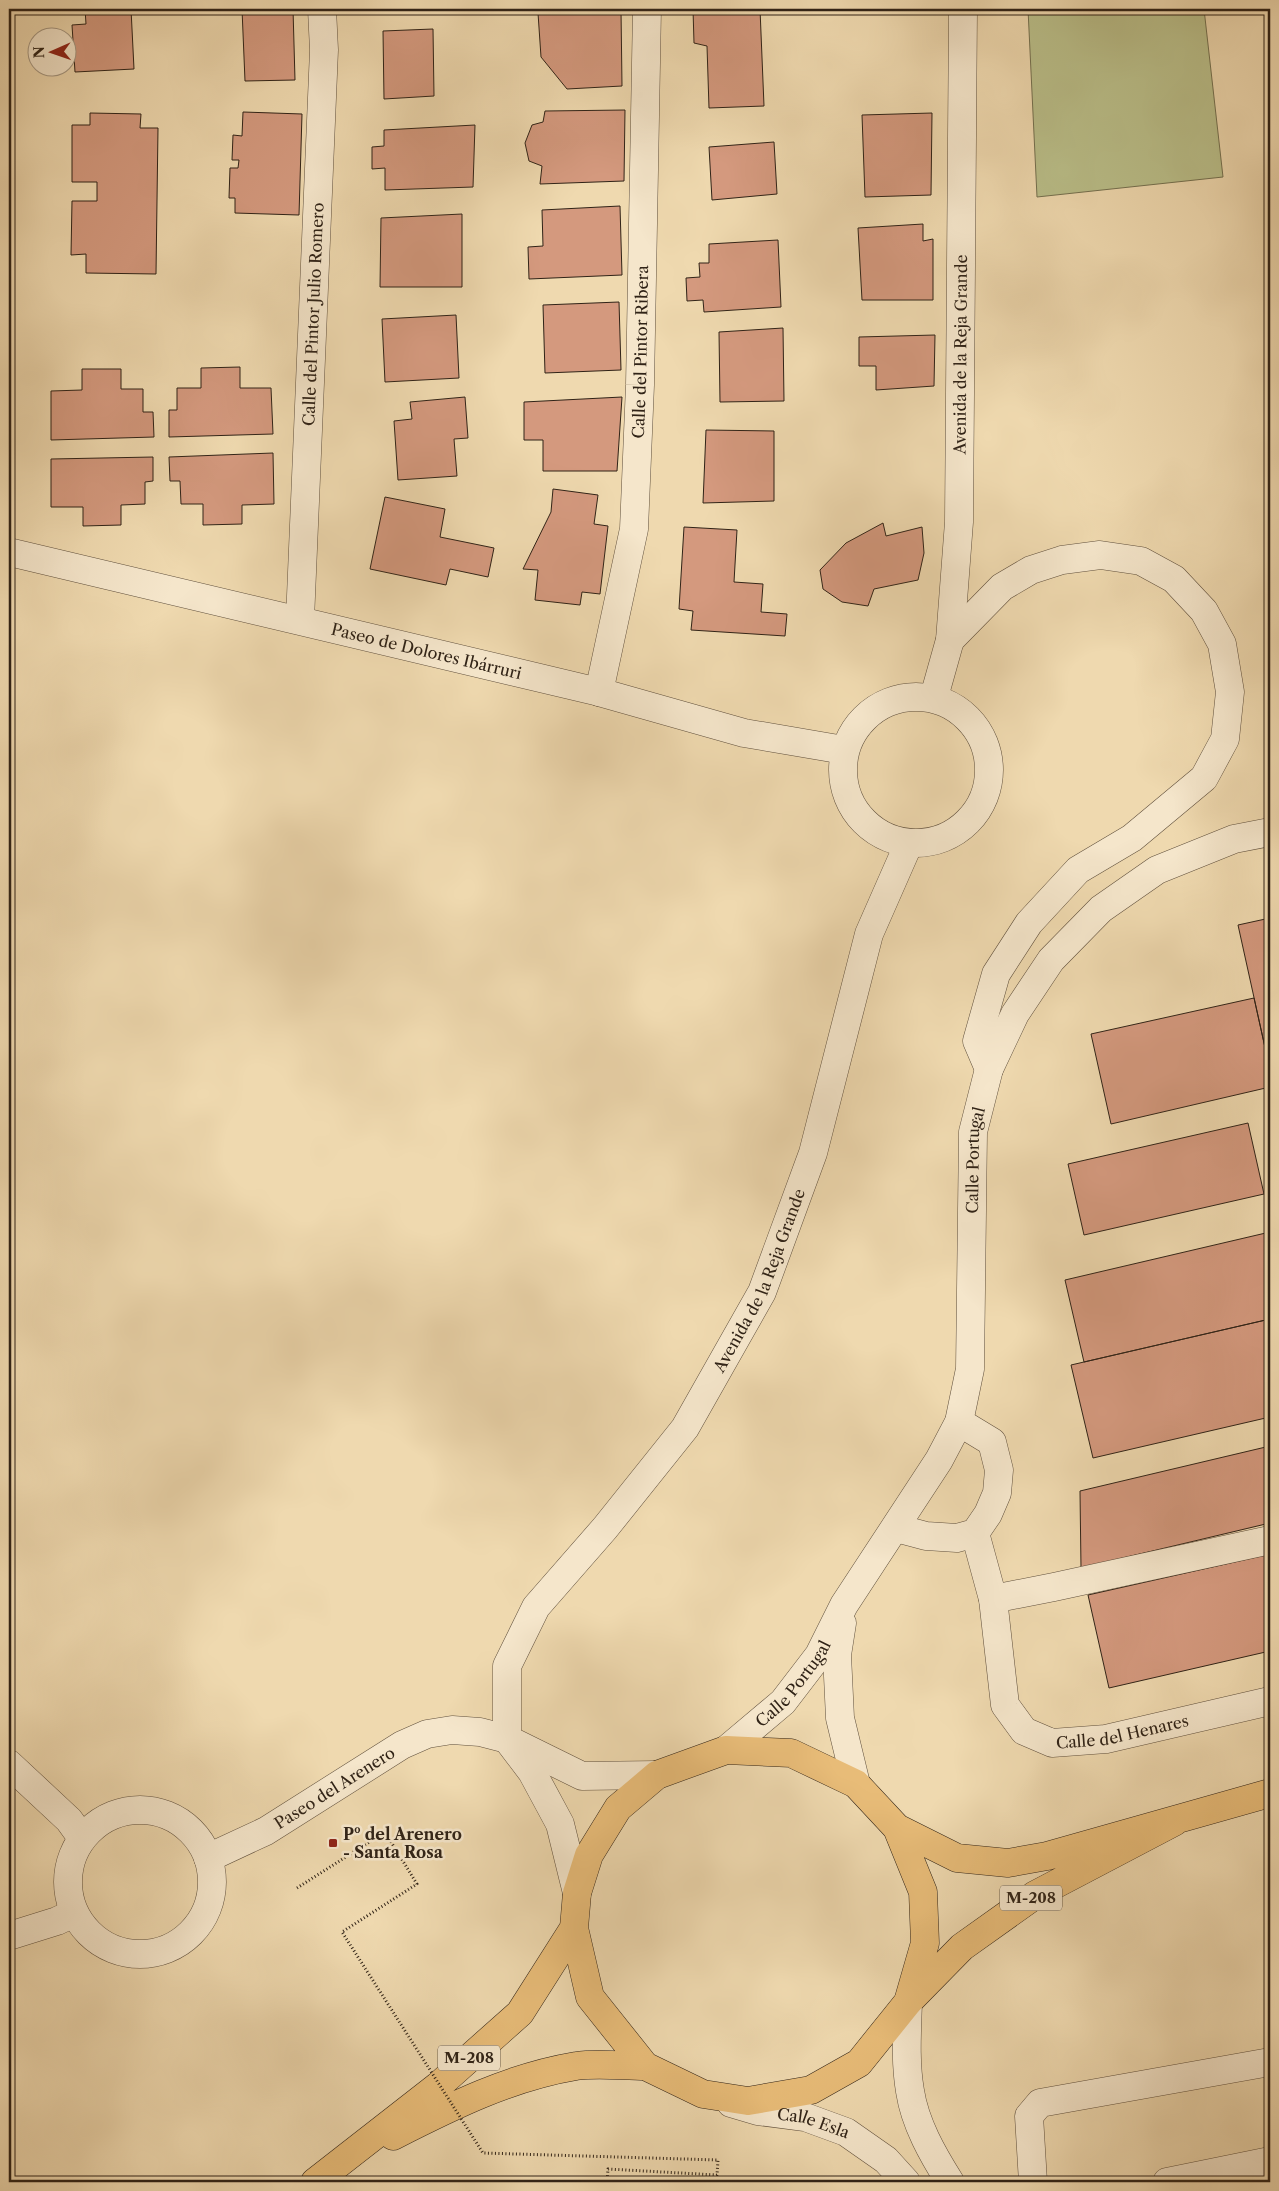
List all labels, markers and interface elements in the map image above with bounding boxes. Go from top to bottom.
north arrow [28,28,78,78]
text: N [30,46,48,59]
street label: Calle del Pintor Julio Romero [298,202,328,426]
street label: Avenida de la Reja Grande [950,254,971,456]
street label: Calle del Pintor Ribera [628,264,652,439]
street label: Paseo de Dolores Ibárruri [329,619,524,683]
street label: Calle Portugal [962,1104,989,1214]
street label: Avenida de la Reja Grande [708,1186,809,1377]
street label: Calle Portugal [751,1637,835,1731]
street label: Calle del Henares [1055,1710,1191,1753]
street label: Paseo del Arenero [271,1742,399,1833]
place label: Pº del Arenero - Santa Rosa [343,1824,462,1862]
marker: Pº del Arenero - Santa Rosa [327,1837,339,1849]
road number: M-208 [1000,1886,1062,1910]
road number: M-208 [438,2046,500,2070]
street label: Calle Esla [776,2104,853,2143]

